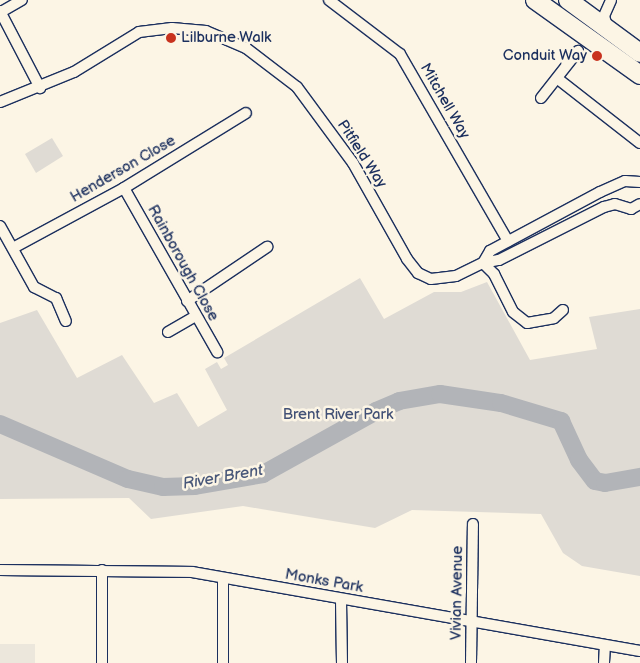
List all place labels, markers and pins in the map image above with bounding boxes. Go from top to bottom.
place label: Lilburne Walk [181,29,272,47]
marker: Lilburne Walk [165,32,177,44]
place label: Conduit Way [502,47,587,65]
marker: Conduit Way [591,50,603,62]

